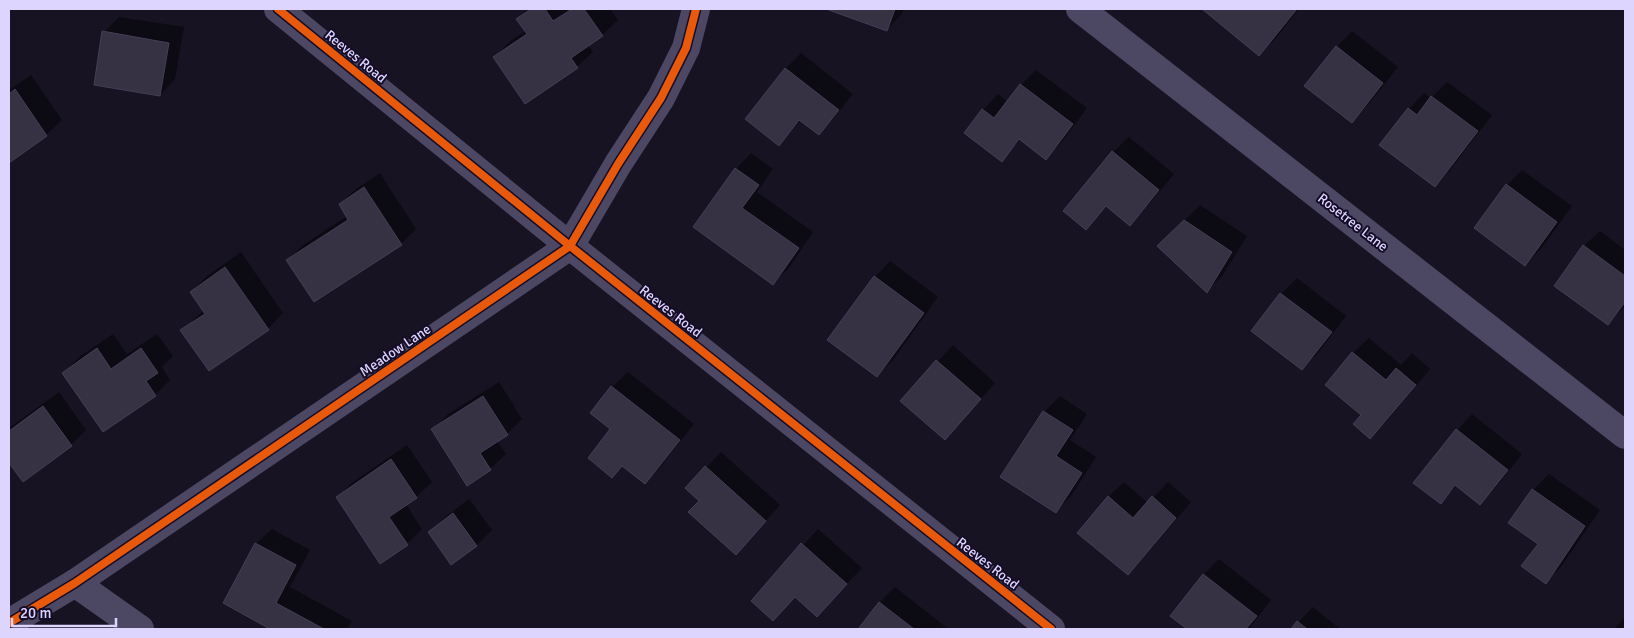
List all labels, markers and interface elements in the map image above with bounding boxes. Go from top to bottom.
street label: Reeves Road [321,26,390,86]
street label: Rosetree Lane [1314,190,1391,255]
street label: Reeves Road [636,282,705,341]
street label: Meadow Lane [357,320,434,380]
street label: Reeves Road [953,534,1022,593]
scale bar [12,596,116,628]
text: 20 m [20,604,51,622]

